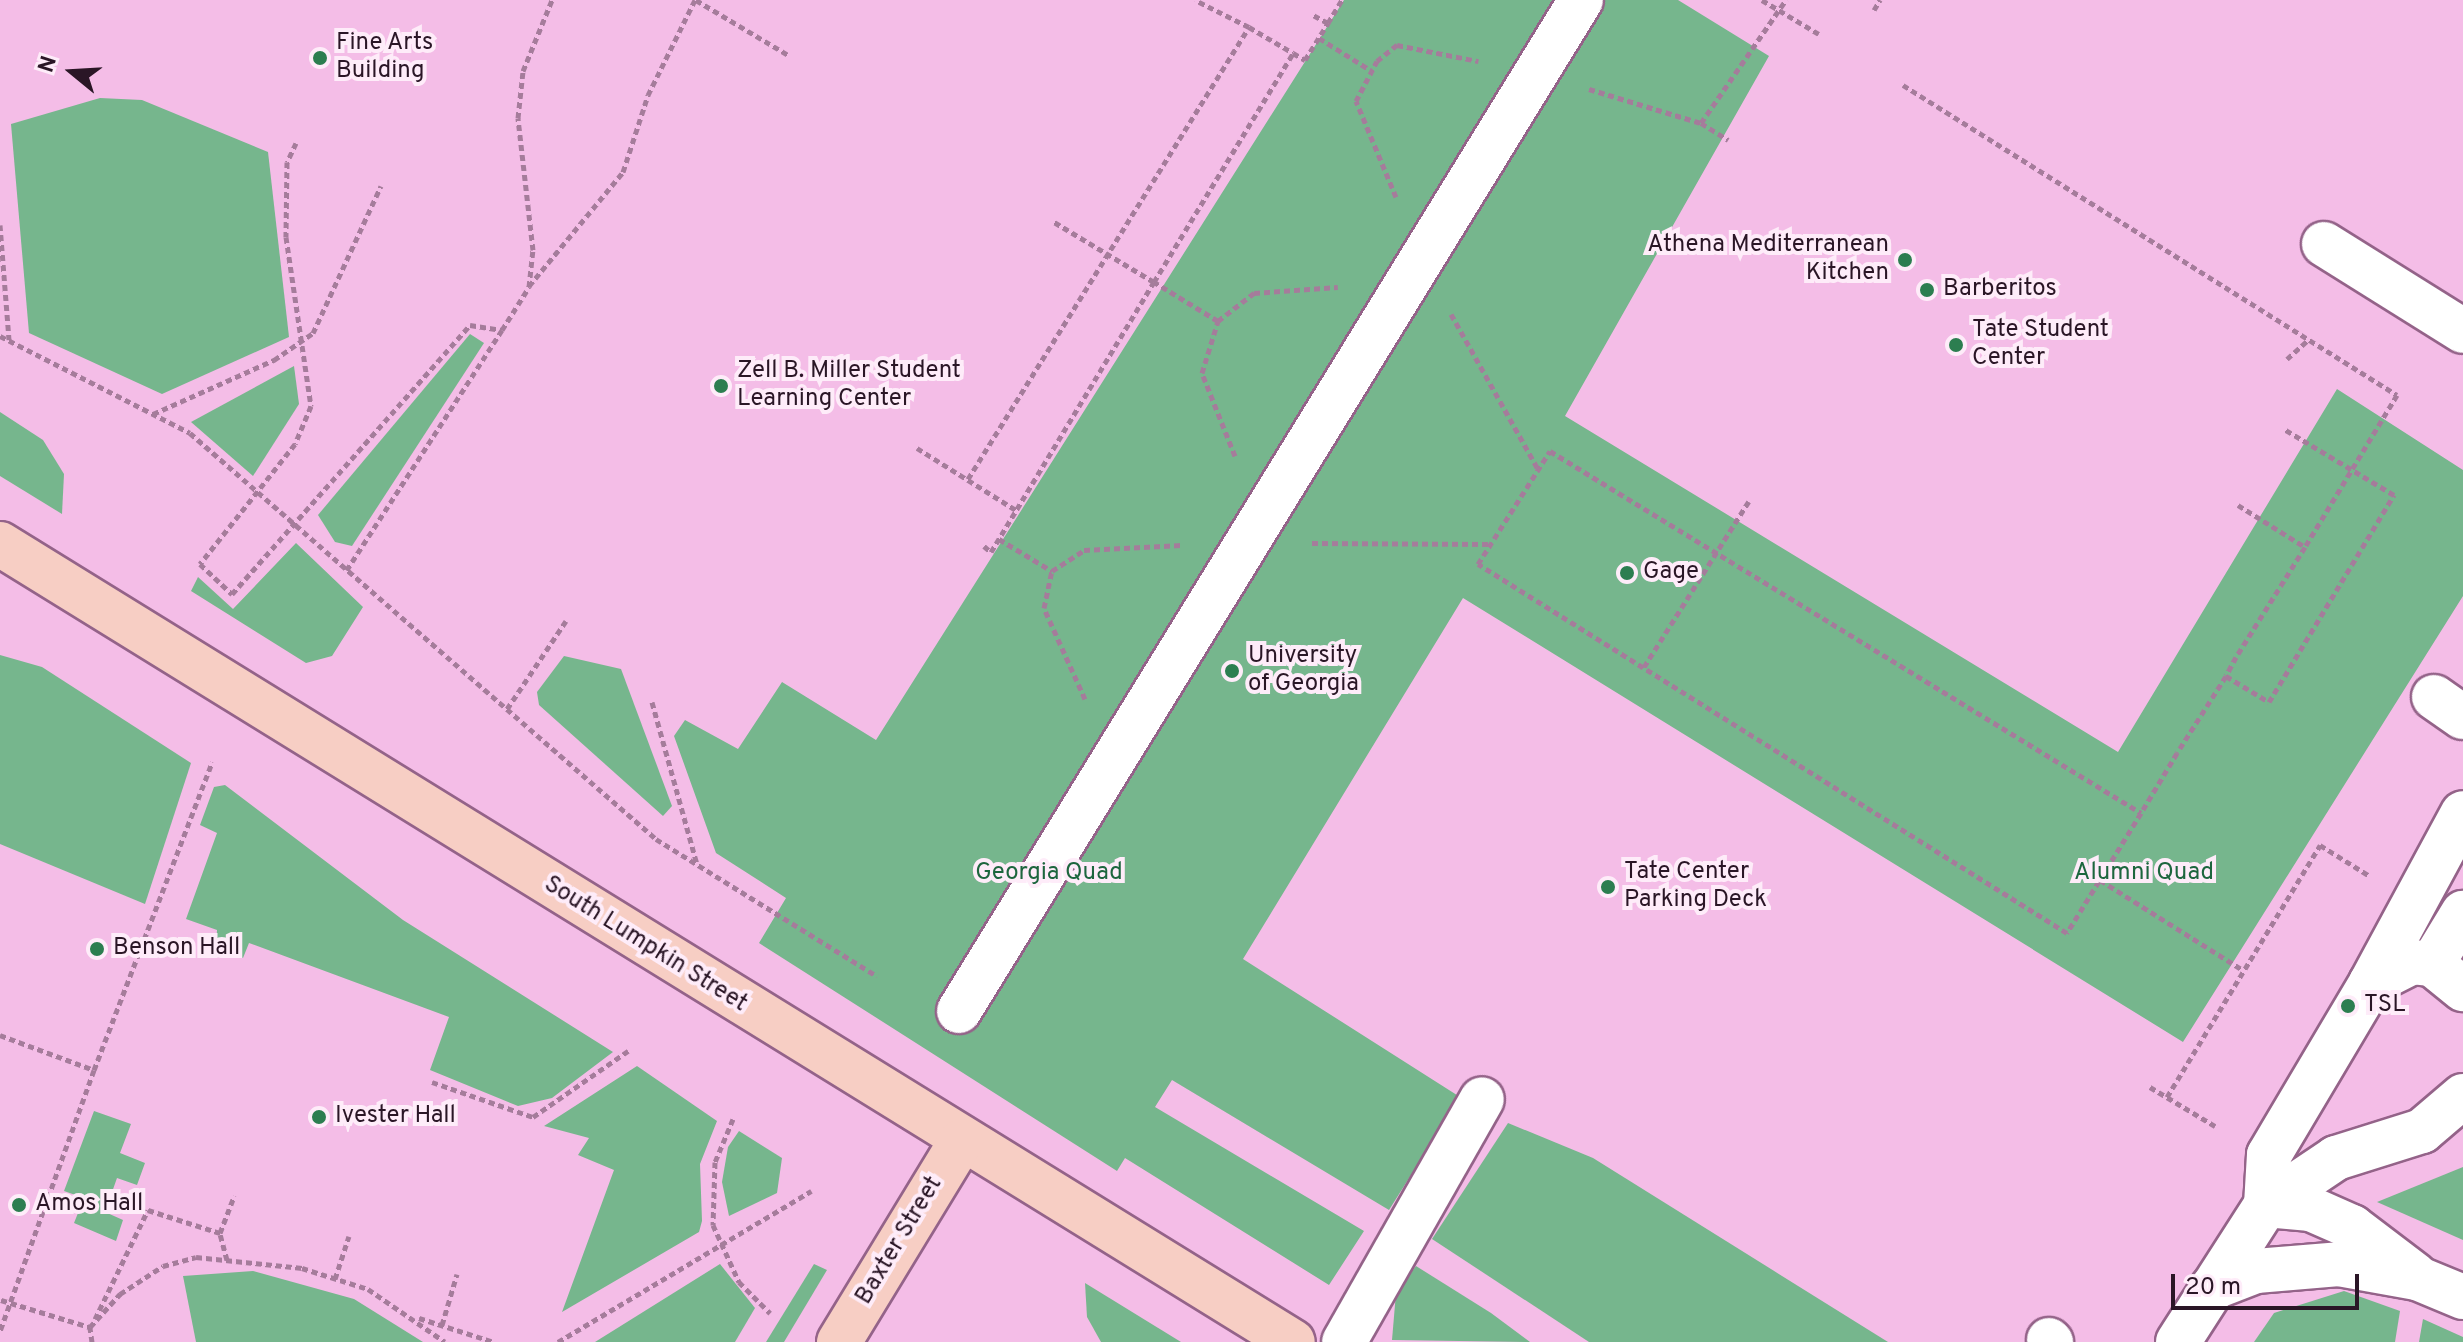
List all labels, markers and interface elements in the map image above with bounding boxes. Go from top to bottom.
place label: Fine Arts Building [336,30,434,86]
north arrow [32,32,112,112]
marker: Fine Arts Building [311,49,329,67]
text: N [33,53,64,76]
place label: Athena Mediterranean Kitchen [1647,232,1889,288]
marker: Athena Mediterranean Kitchen [1896,251,1914,269]
place label: Barberitos [1943,276,2057,304]
marker: Barberitos [1918,281,1936,299]
place label: Tate Student Center [1972,317,2109,373]
marker: Tate Student Center [1947,336,1965,354]
place label: Zell B. Miller Student Learning Center [737,358,961,414]
marker: Zell B. Miller Student Learning Center [712,377,730,395]
place label: Gage [1643,559,1699,587]
marker: Gage [1618,564,1636,582]
place label: University of Georgia [1248,643,1359,699]
marker: University of Georgia [1223,662,1241,680]
place label: Tate Center Parking Deck [1624,859,1767,915]
park label: Georgia Quad [975,860,1123,888]
park label: Alumni Quad [2074,860,2214,888]
street label: South Lumpkin Street [538,871,752,1019]
marker: Tate Center Parking Deck [1599,878,1617,896]
place label: Benson Hall [113,935,240,963]
marker: Benson Hall [88,940,106,958]
place label: TSL [2364,992,2406,1020]
marker: TSL [2339,997,2357,1015]
place label: Ivester Hall [335,1103,456,1131]
marker: Ivester Hall [310,1108,328,1126]
street label: Baxter Street [851,1172,949,1310]
place label: Amos Hall [35,1191,143,1219]
marker: Amos Hall [10,1196,28,1214]
scale bar [2175,1258,2363,1308]
text: 20 m [2185,1273,2241,1303]

